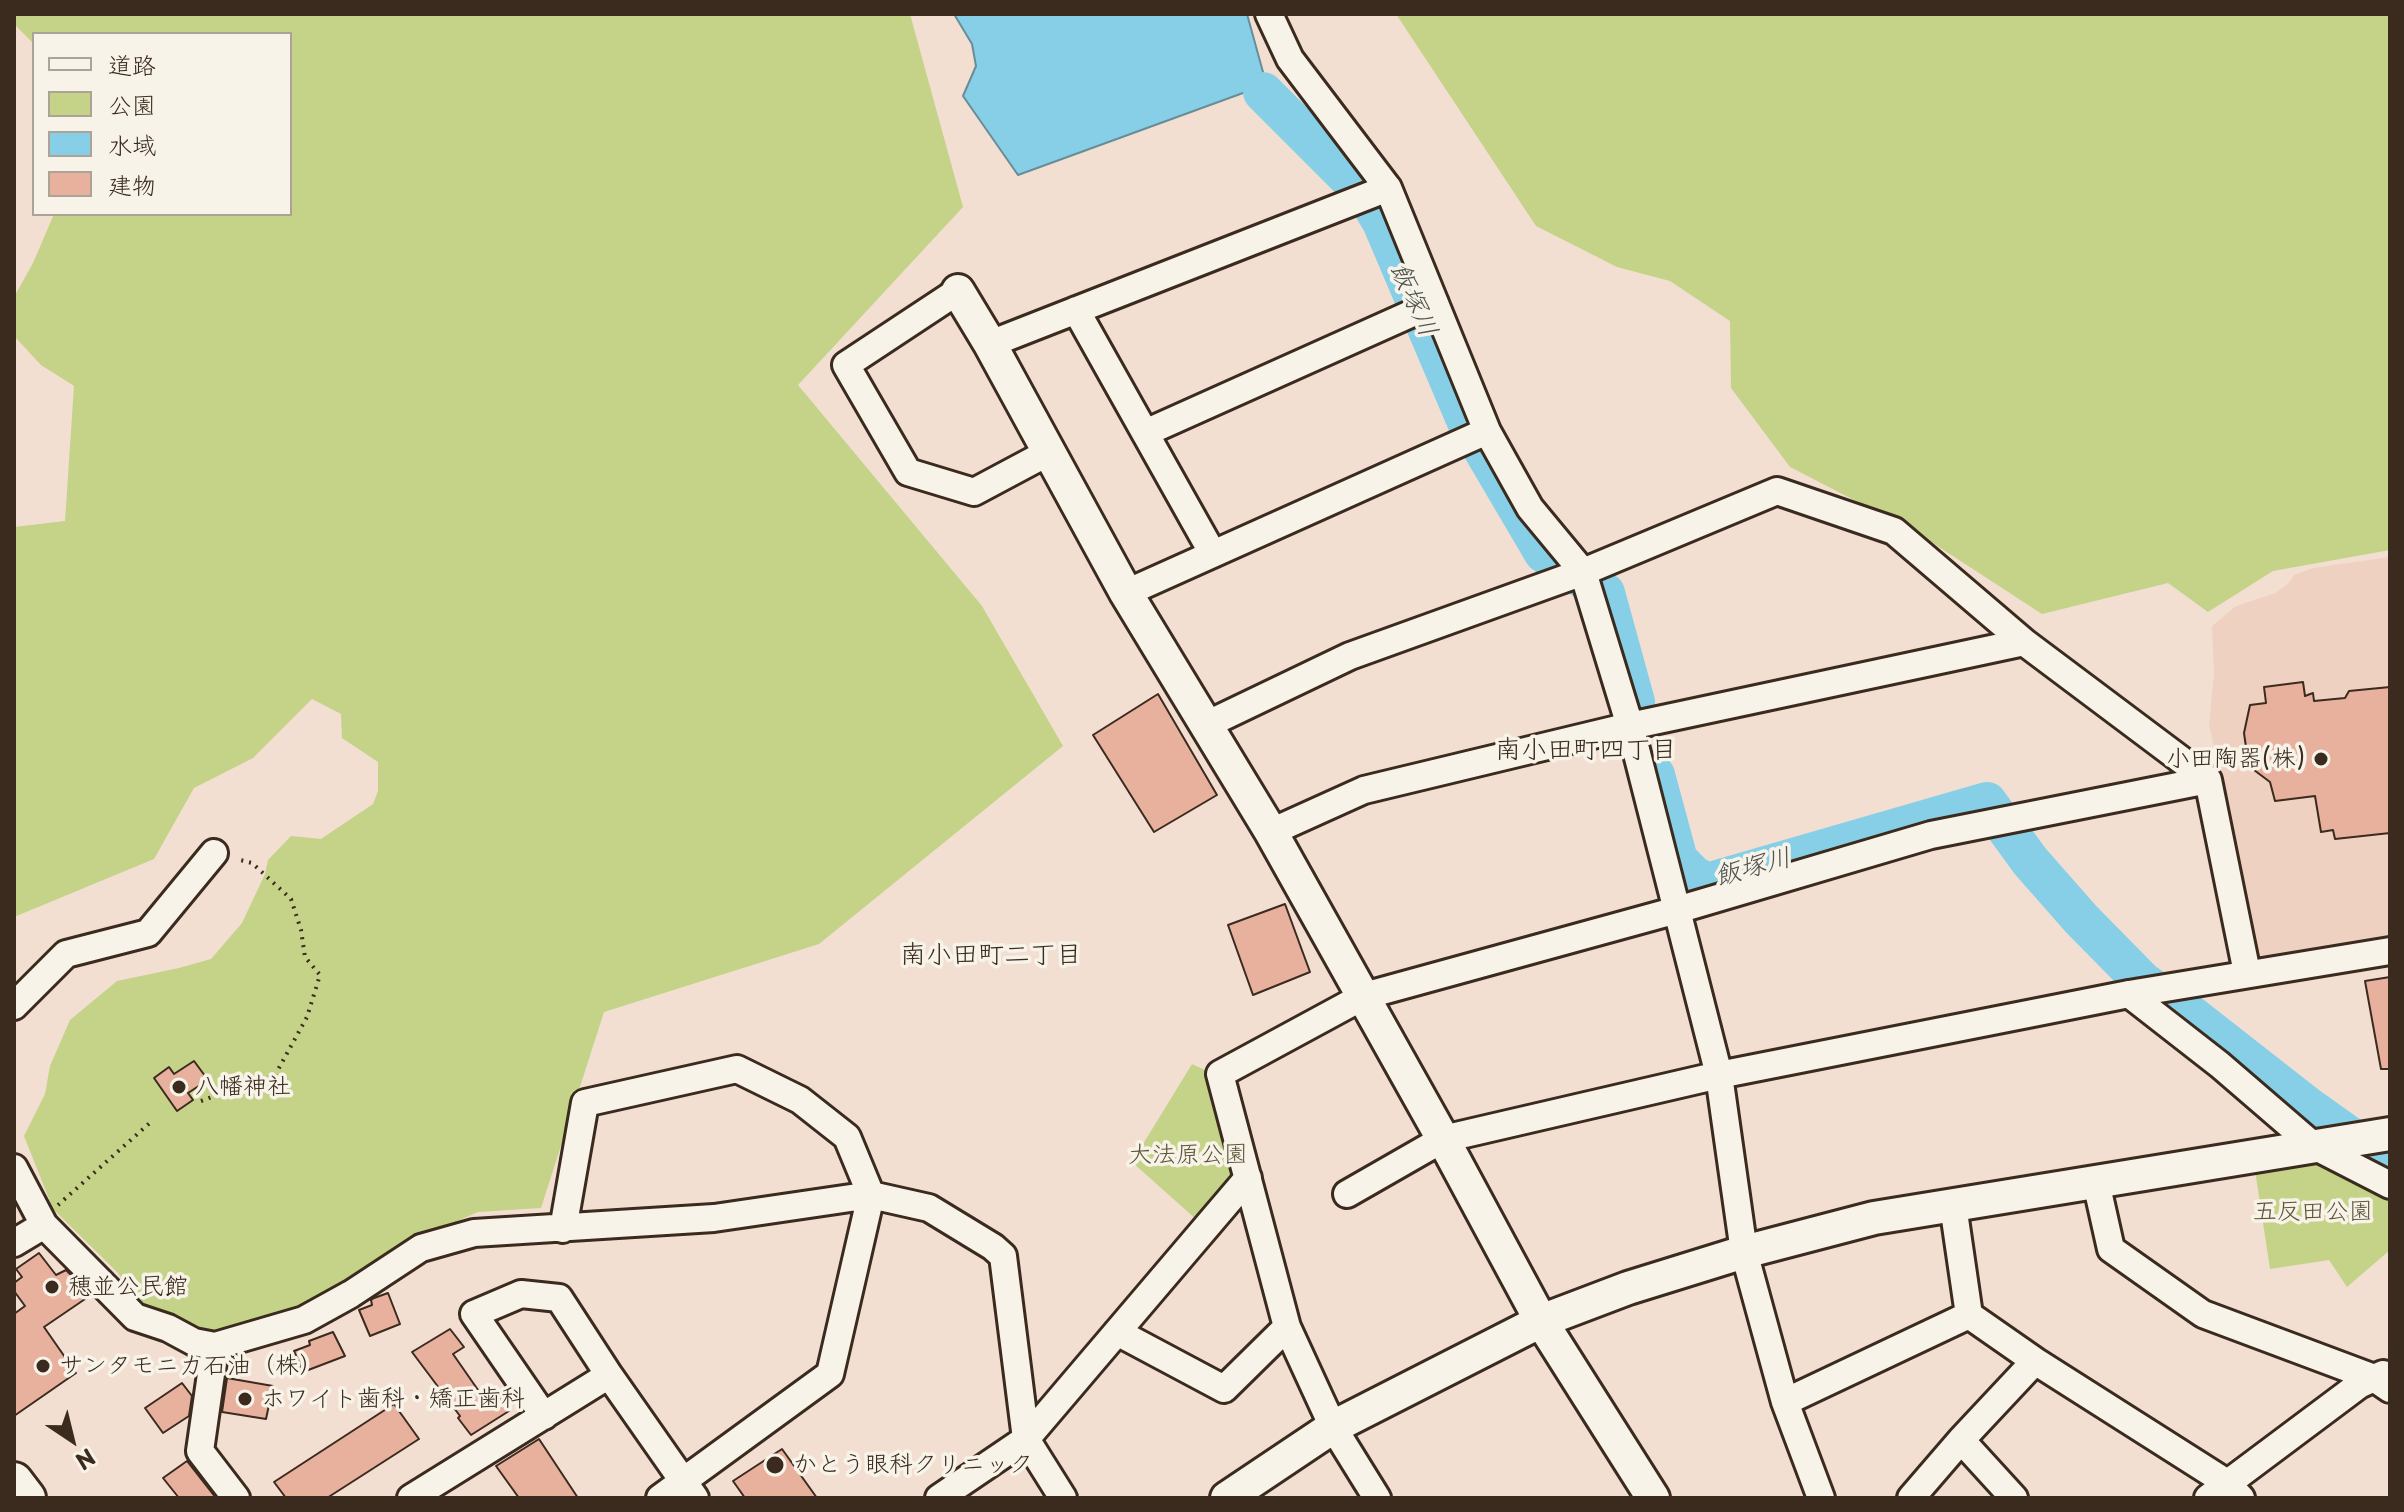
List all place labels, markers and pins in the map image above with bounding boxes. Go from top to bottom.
place label: 小田陶器(株) [2166,745,2305,773]
marker: 小田陶器(株) [2312,750,2330,768]
place label: 八幡神社 [195,1073,291,1101]
marker: 八幡神社 [170,1078,188,1096]
place label: 穂並公民館 [68,1273,188,1301]
marker: 穂並公民館 [43,1278,61,1296]
place label: サンタモニカ石油（株） [59,1352,323,1380]
marker: サンタモニカ石油（株） [34,1357,52,1375]
place label: ホワイト歯科・矯正歯科 [261,1385,525,1413]
marker: ホワイト歯科・矯正歯科 [236,1390,254,1408]
place label: かとう眼科クリニック [793,1451,1033,1479]
marker: かとう眼科クリニック [764,1454,786,1476]

